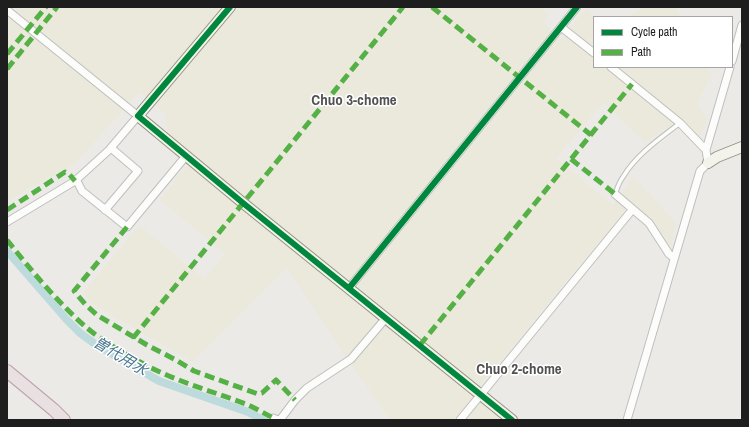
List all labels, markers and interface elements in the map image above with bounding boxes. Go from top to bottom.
legend [593,16,733,68]
text: Cycle path [631,24,678,40]
text: Path [631,44,651,60]
district label: Chuo 3-chome [311,92,397,110]
water label: 曽代用水 [90,334,150,380]
district label: Chuo 2-chome [476,361,562,379]

